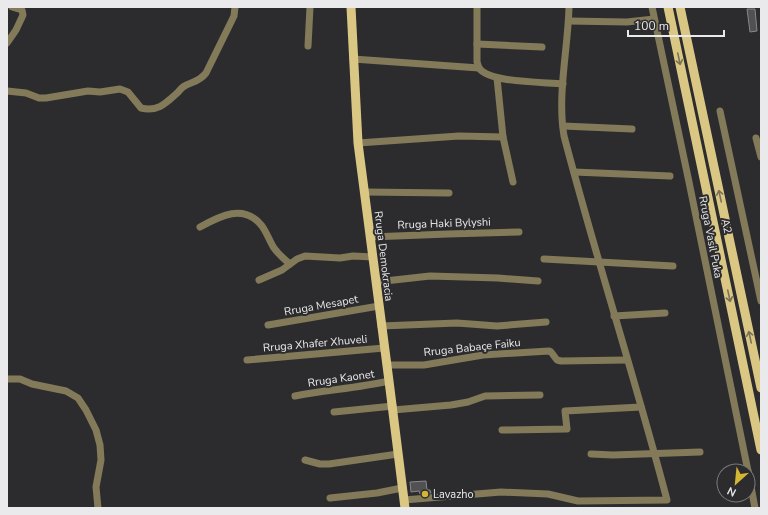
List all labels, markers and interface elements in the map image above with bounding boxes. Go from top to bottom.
scale bar [628,12,724,38]
text: 100 m [634,18,669,34]
one-way arrow [675,52,683,65]
one-way arrow [716,190,724,203]
street label: Rruga Vasil Puka [695,195,726,280]
street label: Rruga Demokracia [371,210,397,302]
street label: Rruga Haki Bylyshi [397,214,491,233]
street label: A2 [718,217,735,235]
one-way arrow [726,289,734,302]
street label: Rruga Mesapet [283,292,359,319]
one-way arrow [746,330,754,343]
street label: Rruga Xhafer Xhuveli [262,331,368,356]
street label: Rruga Babaçe Faiku [423,335,521,360]
street label: Rruga Kaonet [307,366,376,391]
north arrow [716,463,756,503]
text: N [725,483,739,500]
place label: Lavazho [433,487,474,502]
marker: Lavazho [420,489,430,499]

